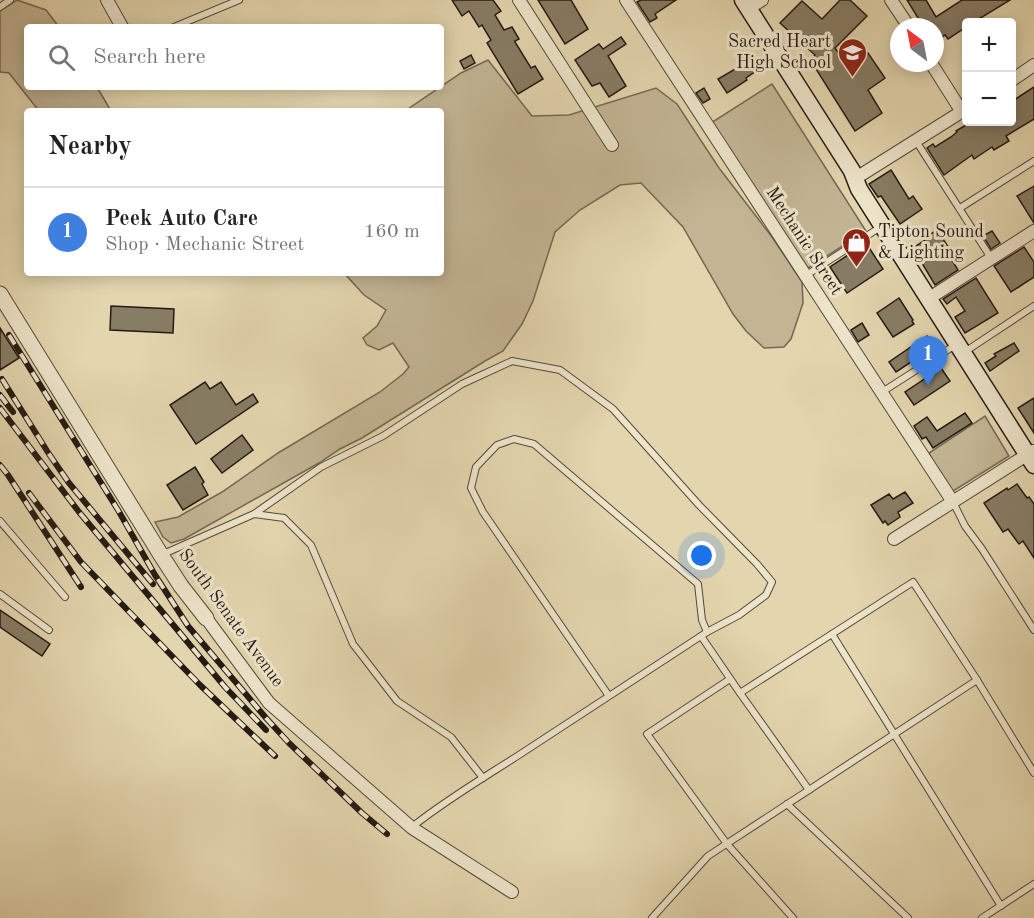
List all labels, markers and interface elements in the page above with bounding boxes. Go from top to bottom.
north arrow [890,18,944,72]
map controls [962,18,1016,126]
button: + [962,18,1016,72]
search box [24,24,444,90]
place label: Sacred Heart High School [728,33,831,72]
school or university icon: Sacred Heart High School [836,36,868,78]
icon: search [45,41,78,74]
text: Search here [93,46,206,68]
button: − [962,72,1016,126]
text: Nearby [48,134,132,160]
street label: Mechanic Street [762,184,846,298]
text: Peek Auto Care [105,208,258,230]
text: 1 [62,222,73,242]
text: 160 m [364,222,420,242]
place label: Tipton Sound & Lighting [878,223,984,262]
shop icon: Tipton Sound & Lighting [841,226,873,268]
text: Shop · Mechanic Street [105,235,304,255]
pin: 1 [908,336,948,386]
your location [687,541,716,570]
street label: South Senate Avenue [175,546,287,690]

